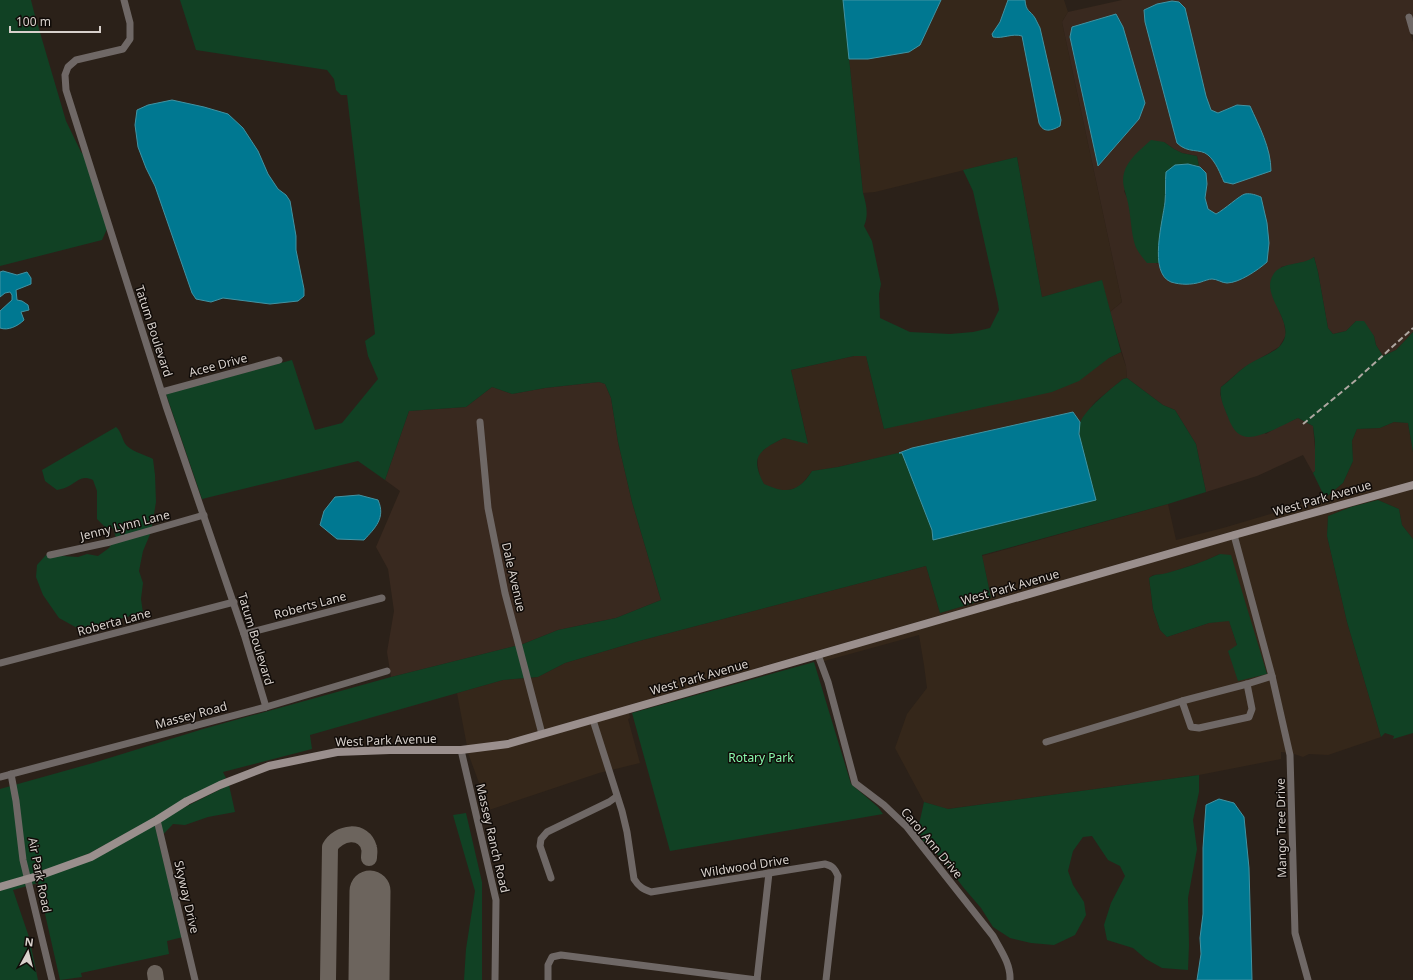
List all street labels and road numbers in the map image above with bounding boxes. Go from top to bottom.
street label: Tatum Boulevard [131,283,177,379]
street label: Acee Drive [187,349,249,381]
street label: West Park Avenue [1271,476,1373,520]
street label: Jenny Lynn Lane [77,506,172,545]
street label: Dale Avenue [498,541,530,614]
street label: West Park Avenue [959,565,1061,609]
street label: Roberts Lane [272,587,348,623]
street label: Tatum Boulevard [234,591,278,687]
street label: Roberta Lane [75,604,153,640]
street label: West Park Avenue [648,655,750,699]
street label: Massey Road [153,697,229,733]
street label: West Park Avenue [335,730,437,750]
street label: Mango Tree Drive [1272,778,1290,878]
street label: Massey Ranch Road [472,782,514,894]
street label: Carol Ann Drive [897,804,967,882]
street label: Air Park Road [24,836,56,914]
street label: Wildwood Drive [700,851,790,881]
street label: Skyway Drive [170,859,204,935]

